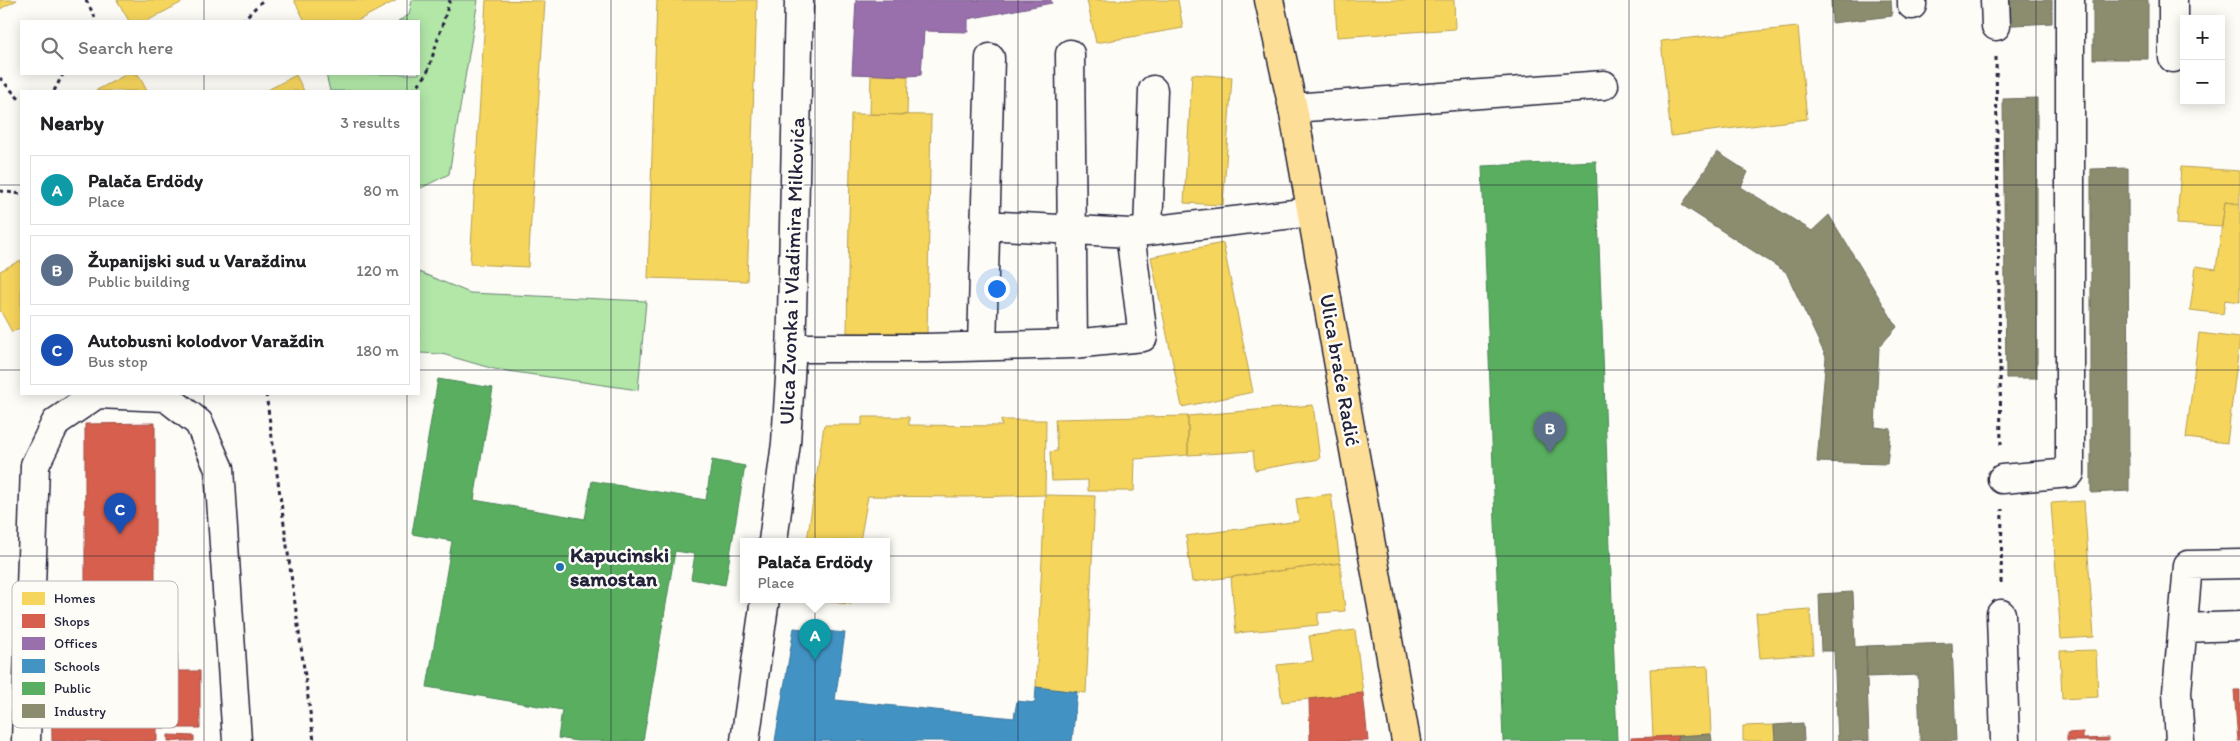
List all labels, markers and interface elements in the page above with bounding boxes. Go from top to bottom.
map controls [2180,15,2225,105]
button: + [2180,15,2225,60]
search box [20,20,420,75]
icon: search [38,34,66,62]
text: Search here [78,36,173,59]
button: − [2180,60,2225,105]
text: Nearby [40,110,104,135]
text: 3 results [340,113,400,132]
street label: Ulica Zvonka i Vladimira Milkovića [774,117,809,425]
text: Palača Erdödy [88,169,203,192]
text: A [52,181,62,200]
text: 80 m [363,181,399,200]
text: Place [88,192,125,211]
text: Županijski sud u Varaždinu [88,249,306,272]
text: B [52,261,62,280]
text: 120 m [356,261,399,280]
text: Public building [88,272,190,291]
your location [984,276,1010,302]
street label: Ulica braće Radić [1315,292,1366,448]
text: Autobusni kolodvor Varaždin [88,329,324,352]
text: C [52,341,62,360]
text: 180 m [356,341,399,360]
text: Bus stop [88,352,148,371]
pin: B [1534,412,1566,453]
pin: C [104,493,136,534]
popup [740,538,890,603]
place label: Kapucinski samostan [570,542,669,591]
text: Palača Erdödy [757,550,873,573]
marker: Kapucinski samostan [554,561,566,573]
text: Place [757,573,794,592]
legend [12,581,178,728]
text: Homes [54,590,96,607]
text: Shops [54,613,90,630]
pin: A [799,619,831,660]
text: Offices [54,635,97,652]
text: Schools [54,658,100,675]
text: Public [54,680,92,697]
text: Industry [54,703,106,720]

